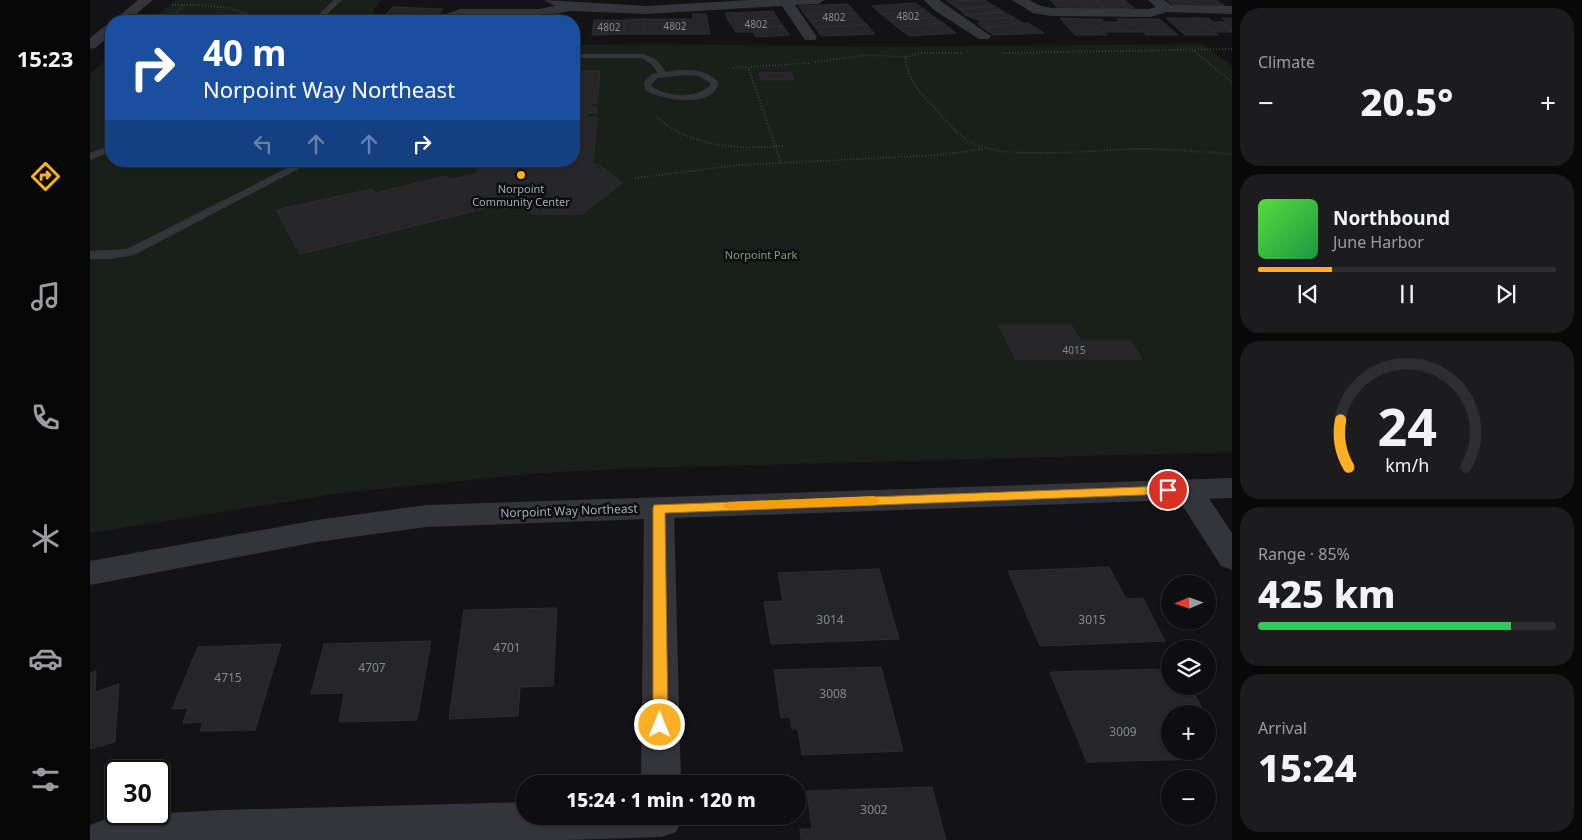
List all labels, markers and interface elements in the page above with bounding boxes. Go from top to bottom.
house number: 4802 [897,9,920,23]
house number: 4802 [823,10,846,24]
house number: 4802 [745,17,768,31]
house number: 4802 [664,19,687,33]
house number: 4802 [598,20,621,34]
text: 40 m [203,29,286,76]
icon: right [120,35,185,100]
text: 15:23 [17,43,73,73]
text: Climate [1258,51,1315,73]
text: Norpoint Way Northeast [203,74,455,104]
text: 20.5° [1361,75,1453,127]
text: − [1258,83,1274,121]
text: + [1540,83,1556,121]
icon: left [249,130,277,158]
icon: ahead [302,130,330,158]
icon: ahead [355,130,383,158]
icon: right [408,130,436,158]
icon: directions [28,159,63,194]
marker: Norpoint Community Center [515,169,527,181]
place label: Norpoint Community Center [472,181,570,209]
text: Northbound [1333,205,1450,231]
text: June Harbor [1333,231,1424,253]
park label: Norpoint Park [725,247,797,262]
icon: music [28,279,63,314]
icon: previous [1294,280,1322,308]
icon: pause [1393,280,1421,308]
icon: next [1492,280,1520,308]
house number: 4015 [1063,343,1086,357]
text: 24 [1377,390,1437,461]
icon: phone [28,400,63,435]
text: km/h [1385,453,1429,477]
pin [1147,469,1189,511]
icon: arrive [1154,476,1182,504]
street label: Norpoint Way Northeast [500,500,639,521]
icon: climate [28,521,63,556]
text: Range · 85% [1258,543,1350,565]
text: 425 km [1258,567,1396,619]
north arrow [1161,575,1216,630]
map controls [1161,575,1216,825]
house number: 3014 [816,611,844,628]
house number: 3015 [1078,611,1106,628]
house number: 4701 [493,639,521,656]
button: layers [1161,640,1216,695]
icon: car [28,641,63,676]
house number: 4707 [358,659,386,676]
house number: 4715 [214,669,242,686]
house number: 3008 [819,685,847,702]
position arrow [633,698,685,750]
button: + [1161,705,1216,760]
text: Arrival [1258,717,1307,739]
house number: 3009 [1109,723,1137,740]
text: 15:24 [1258,741,1357,793]
speed limit sign: 30 [105,760,170,825]
icon: filters [28,762,63,797]
button: − [1161,770,1216,825]
text: 15:24 · 1 min · 120 m [566,787,756,813]
house number: 3002 [860,801,888,818]

